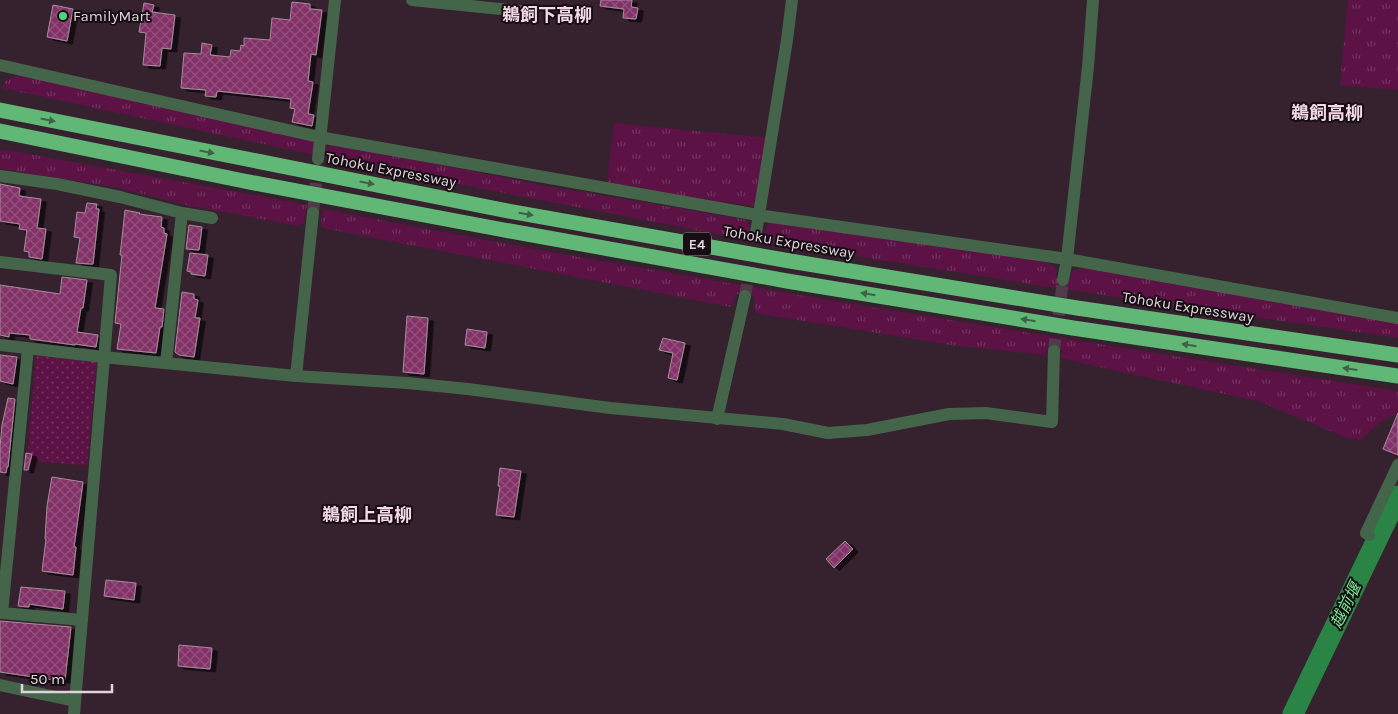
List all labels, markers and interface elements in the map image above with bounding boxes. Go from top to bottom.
district label: 鵜飼下高柳 [502,4,592,26]
place label: FamilyMart [73,7,151,25]
marker: FamilyMart [57,10,69,22]
district label: 鵜飼高柳 [1291,102,1363,124]
one-way arrow [40,116,55,124]
one-way arrow [200,148,215,156]
street label: Tohoku Expressway [324,149,458,192]
one-way arrow [359,180,375,188]
one-way arrow [518,211,534,219]
street label: Tohoku Expressway [722,222,856,262]
road number: E4 [683,232,711,255]
street label: Tohoku Expressway [1121,288,1255,326]
one-way arrow [860,290,876,298]
one-way arrow [1020,316,1036,324]
one-way arrow [1181,341,1197,349]
one-way arrow [1341,365,1357,373]
district label: 鵜飼上高柳 [322,504,412,526]
water label: 越前堰 [1326,577,1366,631]
scale bar [22,662,112,694]
text: 50 m [30,670,65,688]

